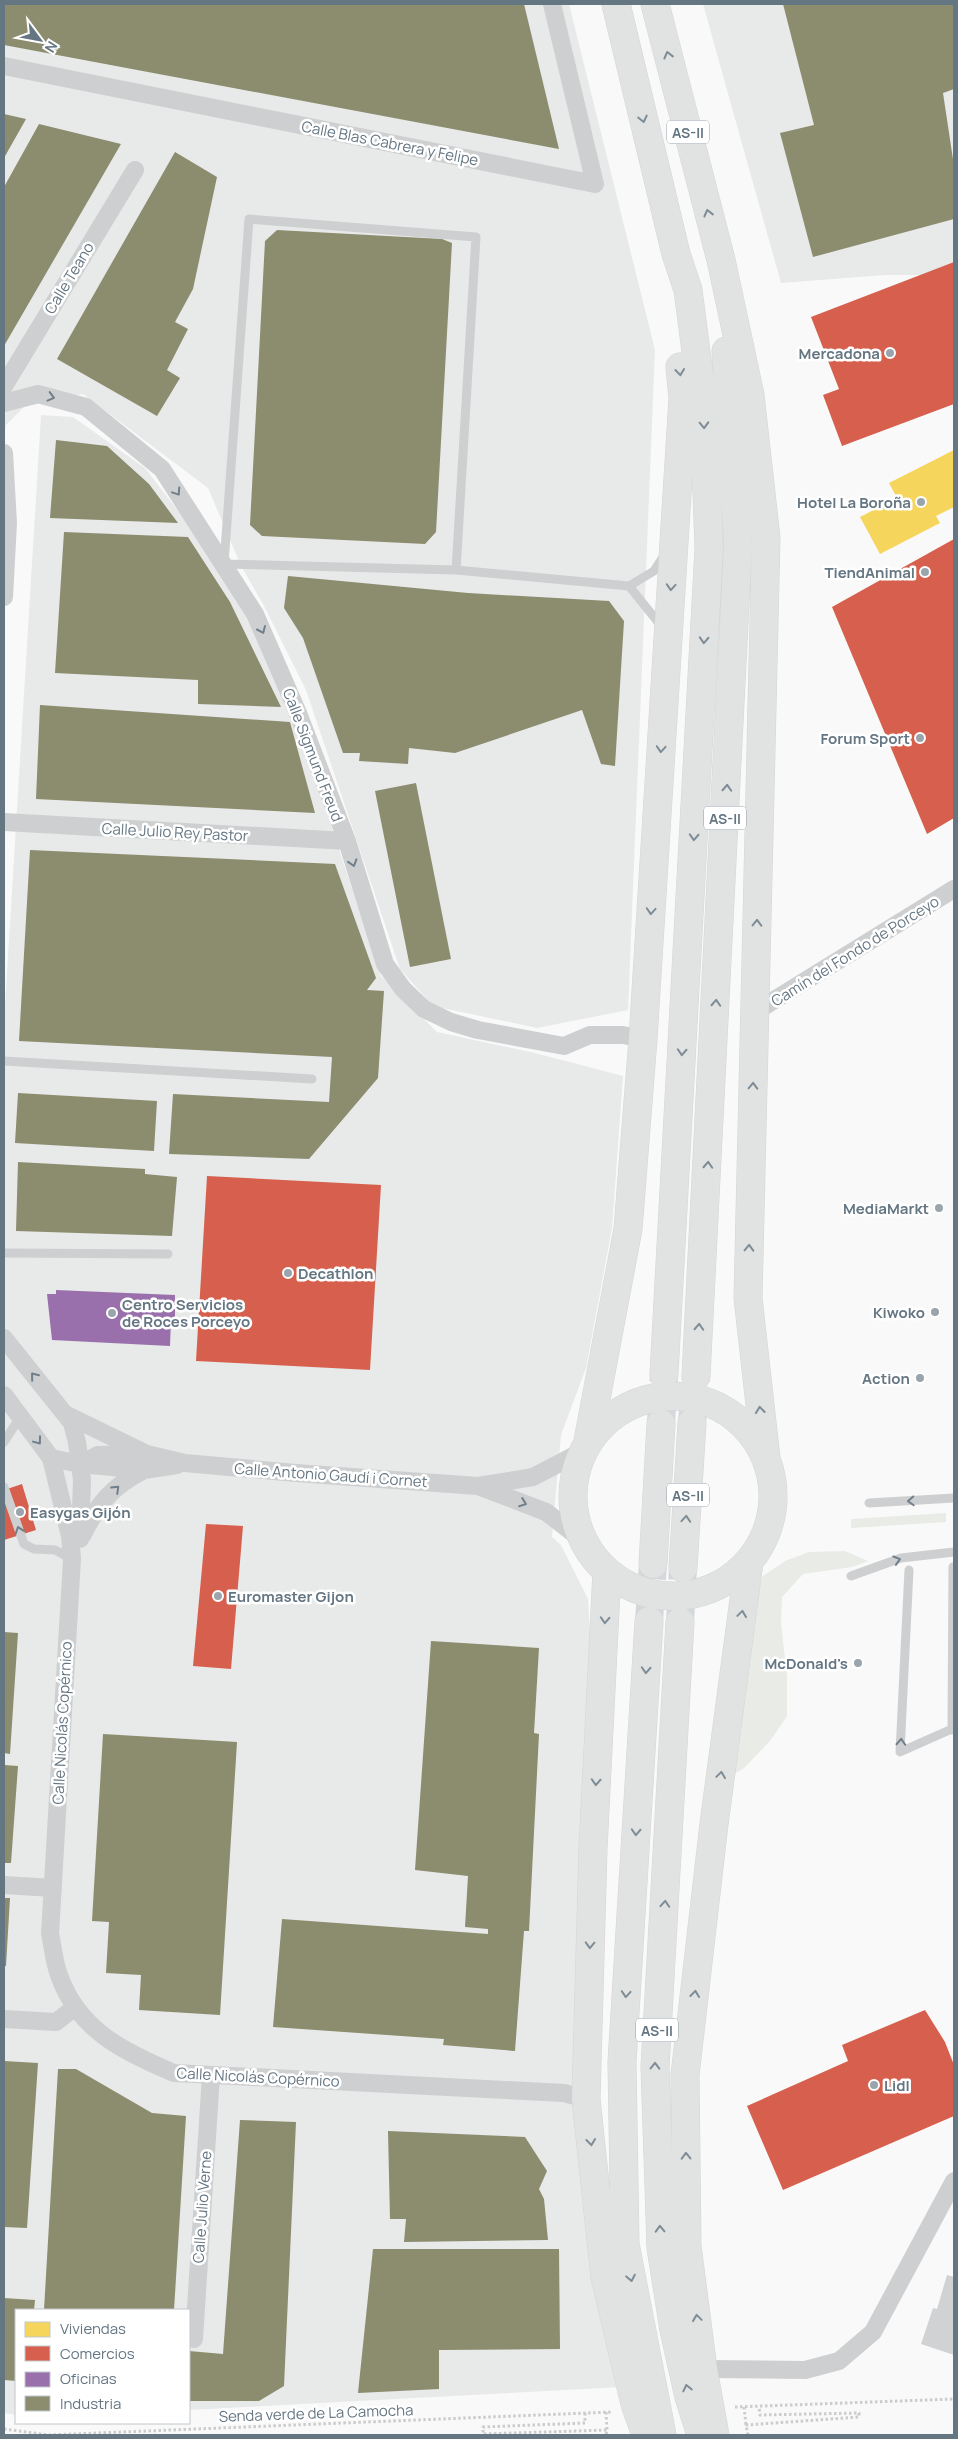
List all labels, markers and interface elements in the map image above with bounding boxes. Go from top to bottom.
north arrow [15,15,65,65]
text: N [41,38,62,56]
one-way arrow [663,51,674,60]
one-way arrow [637,115,648,124]
street label: Calle Blas Cabrera y Felipe [300,116,480,171]
road number: AS-II [667,120,709,144]
one-way arrow [704,209,714,217]
street label: Calle Teano [39,238,99,318]
place label: Mercadona [799,343,880,364]
marker: Mercadona [884,347,896,359]
one-way arrow [675,368,686,376]
one-way arrow [46,391,55,402]
one-way arrow [699,422,709,429]
one-way arrow [171,486,181,495]
place label: Hotel La Boroña [797,492,911,513]
marker: Hotel La Boroña [915,496,927,508]
place label: TiendAnimal [824,562,915,583]
marker: TiendAnimal [919,566,931,578]
one-way arrow [666,583,677,591]
one-way arrow [256,625,267,634]
one-way arrow [699,636,710,644]
street label: Calle Sigmund Freud [278,685,348,825]
place label: Forum Sport [820,728,910,749]
marker: Forum Sport [914,732,926,744]
one-way arrow [655,745,666,753]
one-way arrow [721,784,732,792]
road number: AS-II [704,806,746,830]
street label: Calle Julio Rey Pastor [101,818,249,846]
one-way arrow [688,833,699,841]
one-way arrow [348,858,358,866]
street label: Camín del Fondo de Porceyo [767,891,943,1011]
one-way arrow [645,907,656,915]
one-way arrow [752,919,763,927]
one-way arrow [711,998,722,1006]
one-way arrow [676,1048,687,1056]
one-way arrow [748,1081,759,1089]
one-way arrow [703,1161,714,1169]
place label: MediaMarkt [843,1198,929,1219]
marker: MediaMarkt [933,1202,945,1214]
one-way arrow [744,1244,754,1252]
place label: Decathlon [298,1263,373,1284]
marker: Decathlon [282,1267,294,1279]
place label: Centro Servicios de Roces Porceyo [122,1294,250,1332]
place label: Kiwoko [873,1302,925,1323]
marker: Kiwoko [929,1306,941,1318]
marker: Centro Servicios de Roces Porceyo [106,1307,118,1319]
one-way arrow [694,1323,705,1331]
place label: Action [862,1368,910,1389]
one-way arrow [31,1372,40,1381]
marker: Action [914,1372,926,1384]
one-way arrow [755,1406,766,1414]
one-way arrow [32,1435,41,1445]
street label: Calle Antonio Gaudí i Cornet [234,1458,428,1492]
road number: AS-II [667,1484,709,1506]
one-way arrow [110,1486,119,1495]
one-way arrow [907,1495,915,1506]
one-way arrow [519,1497,527,1507]
place label: Easygas Gijón [30,1502,131,1523]
marker: Easygas Gijón [14,1506,26,1518]
one-way arrow [681,1515,692,1523]
one-way arrow [15,1527,25,1535]
one-way arrow [892,1555,900,1565]
place label: Euromaster Gijon [228,1586,354,1607]
marker: Euromaster Gijon [212,1590,224,1602]
one-way arrow [736,1610,747,1618]
one-way arrow [599,1616,610,1624]
street label: Calle Nicolás Copérnico [47,1641,77,1805]
place label: McDonald's [764,1653,848,1674]
marker: McDonald's [852,1657,864,1669]
one-way arrow [640,1666,651,1674]
one-way arrow [895,1737,906,1745]
one-way arrow [715,1771,725,1780]
one-way arrow [591,1778,602,1786]
one-way arrow [631,1828,642,1836]
one-way arrow [659,1900,670,1908]
one-way arrow [585,1941,595,1949]
one-way arrow [621,1990,632,1998]
one-way arrow [689,1990,700,1998]
road number: AS-II [636,2018,678,2042]
street label: Calle Nicolás Copérnico [176,2062,340,2092]
one-way arrow [650,2062,660,2070]
place label: Lidl [884,2075,910,2096]
marker: Lidl [868,2079,880,2091]
one-way arrow [585,2138,596,2146]
street label: Calle Julio Verne [188,2150,216,2264]
one-way arrow [681,2152,691,2160]
one-way arrow [655,2224,665,2232]
one-way arrow [626,2274,636,2283]
legend [15,2309,190,2424]
one-way arrow [692,2314,702,2322]
text: Viviendas [60,2318,126,2339]
text: Comercios [60,2343,135,2364]
text: Oficinas [60,2368,117,2389]
one-way arrow [682,2384,693,2393]
text: Industria [60,2393,121,2414]
street label: Senda verde de La Camocha [218,2399,414,2427]

